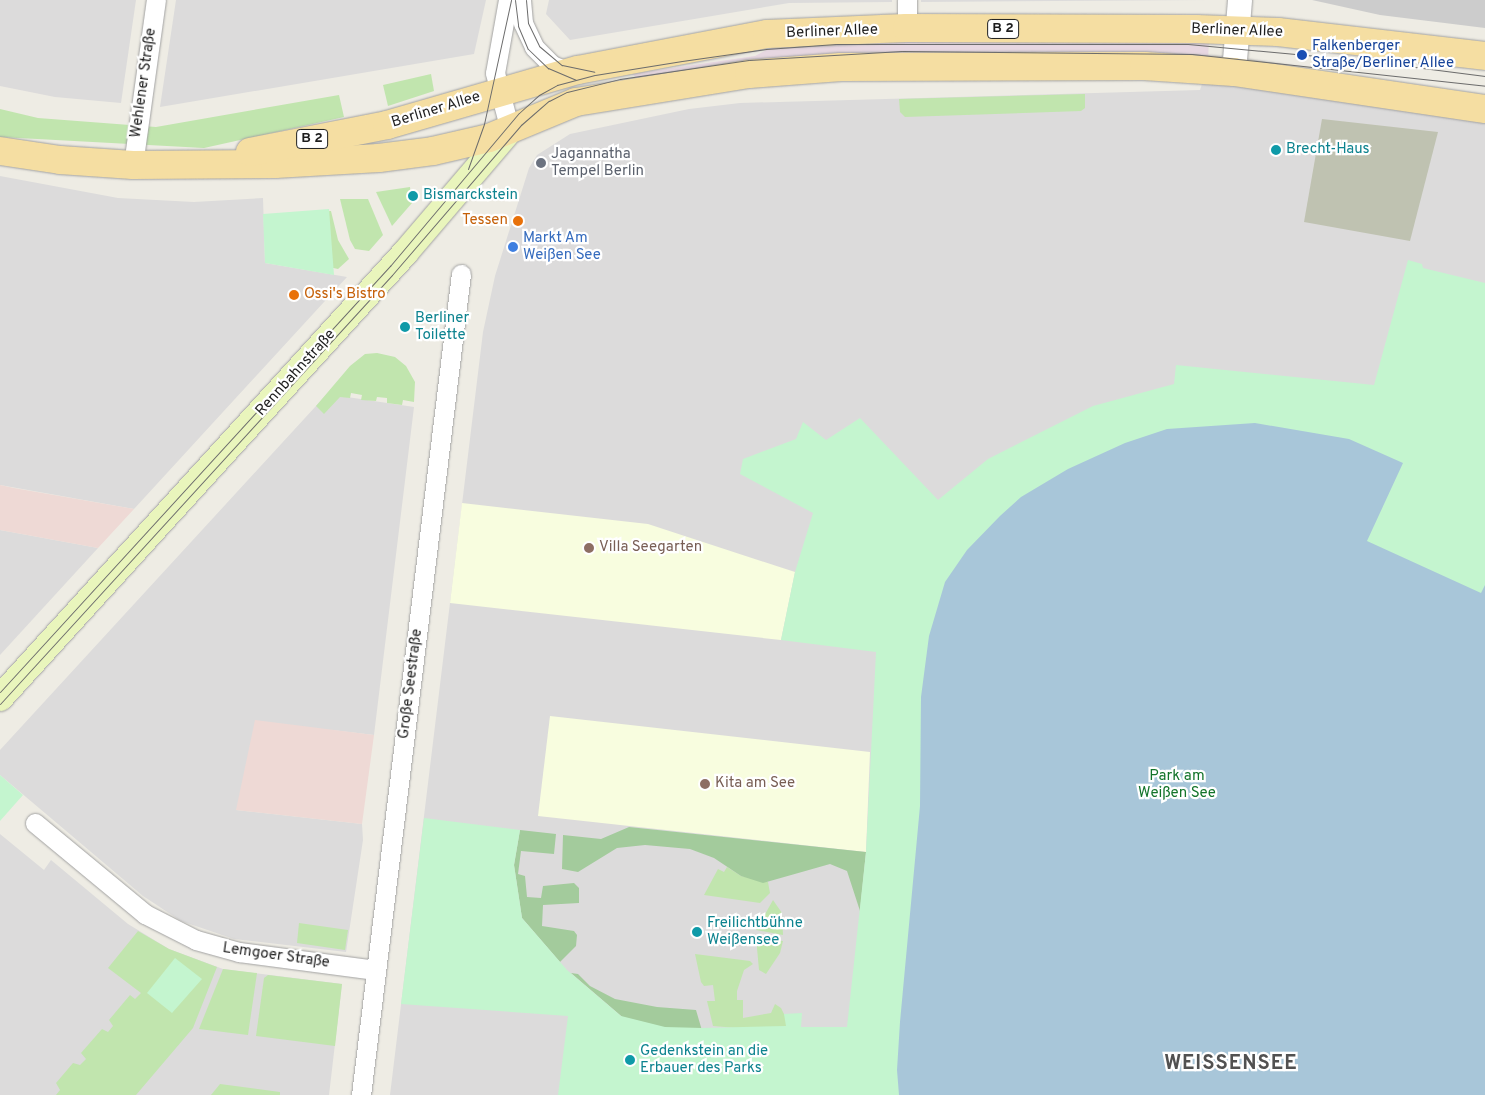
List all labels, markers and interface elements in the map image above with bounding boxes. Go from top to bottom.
road number: B 2 [987,18,1019,40]
street label: Berliner Allee [1191,20,1283,42]
street label: Berliner Allee [786,21,878,43]
street label: Wehlener Straße [127,27,161,139]
place label: Falkenberger Straße/Berliner Allee [1312,37,1455,72]
marker: Falkenberger Straße/Berliner Allee [1296,49,1308,61]
street label: Berliner Allee [389,88,483,132]
road number: B 2 [296,128,328,150]
place label: Brecht-Haus [1286,141,1370,159]
marker: Brecht-Haus [1270,144,1282,156]
place label: Jagannatha Tempel Berlin [551,145,644,180]
marker: Jagannatha Tempel Berlin [535,157,547,169]
place label: Bismarckstein [423,187,518,205]
marker: Bismarckstein [407,190,419,202]
place label: Tessen [462,212,508,230]
marker: Tessen [512,215,524,227]
place label: Markt Am Weißen See [523,229,601,264]
marker: Markt Am Weißen See [507,241,519,253]
place label: Ossi's Bistro [304,286,386,304]
marker: Ossi's Bistro [288,289,300,301]
place label: Berliner Toilette [415,309,469,344]
marker: Berliner Toilette [399,321,411,333]
street label: Rennbahnstraße [252,326,340,420]
place label: Villa Seegarten [599,539,702,557]
marker: Villa Seegarten [583,542,595,554]
street label: Große Seestraße [395,628,427,740]
park label: Park am Weißen See [1138,767,1216,802]
place label: Kita am See [715,775,795,793]
marker: Kita am See [699,778,711,790]
place label: Freilichtbühne Weißensee [707,914,803,949]
marker: Freilichtbühne Weißensee [691,926,703,938]
street label: Lemgoer Straße [221,940,331,972]
place label: Gedenkstein an die Erbauer des Parks [640,1042,768,1077]
district label: WEISSENSEE [1163,1052,1299,1076]
marker: Gedenkstein an die Erbauer des Parks [624,1054,636,1066]

